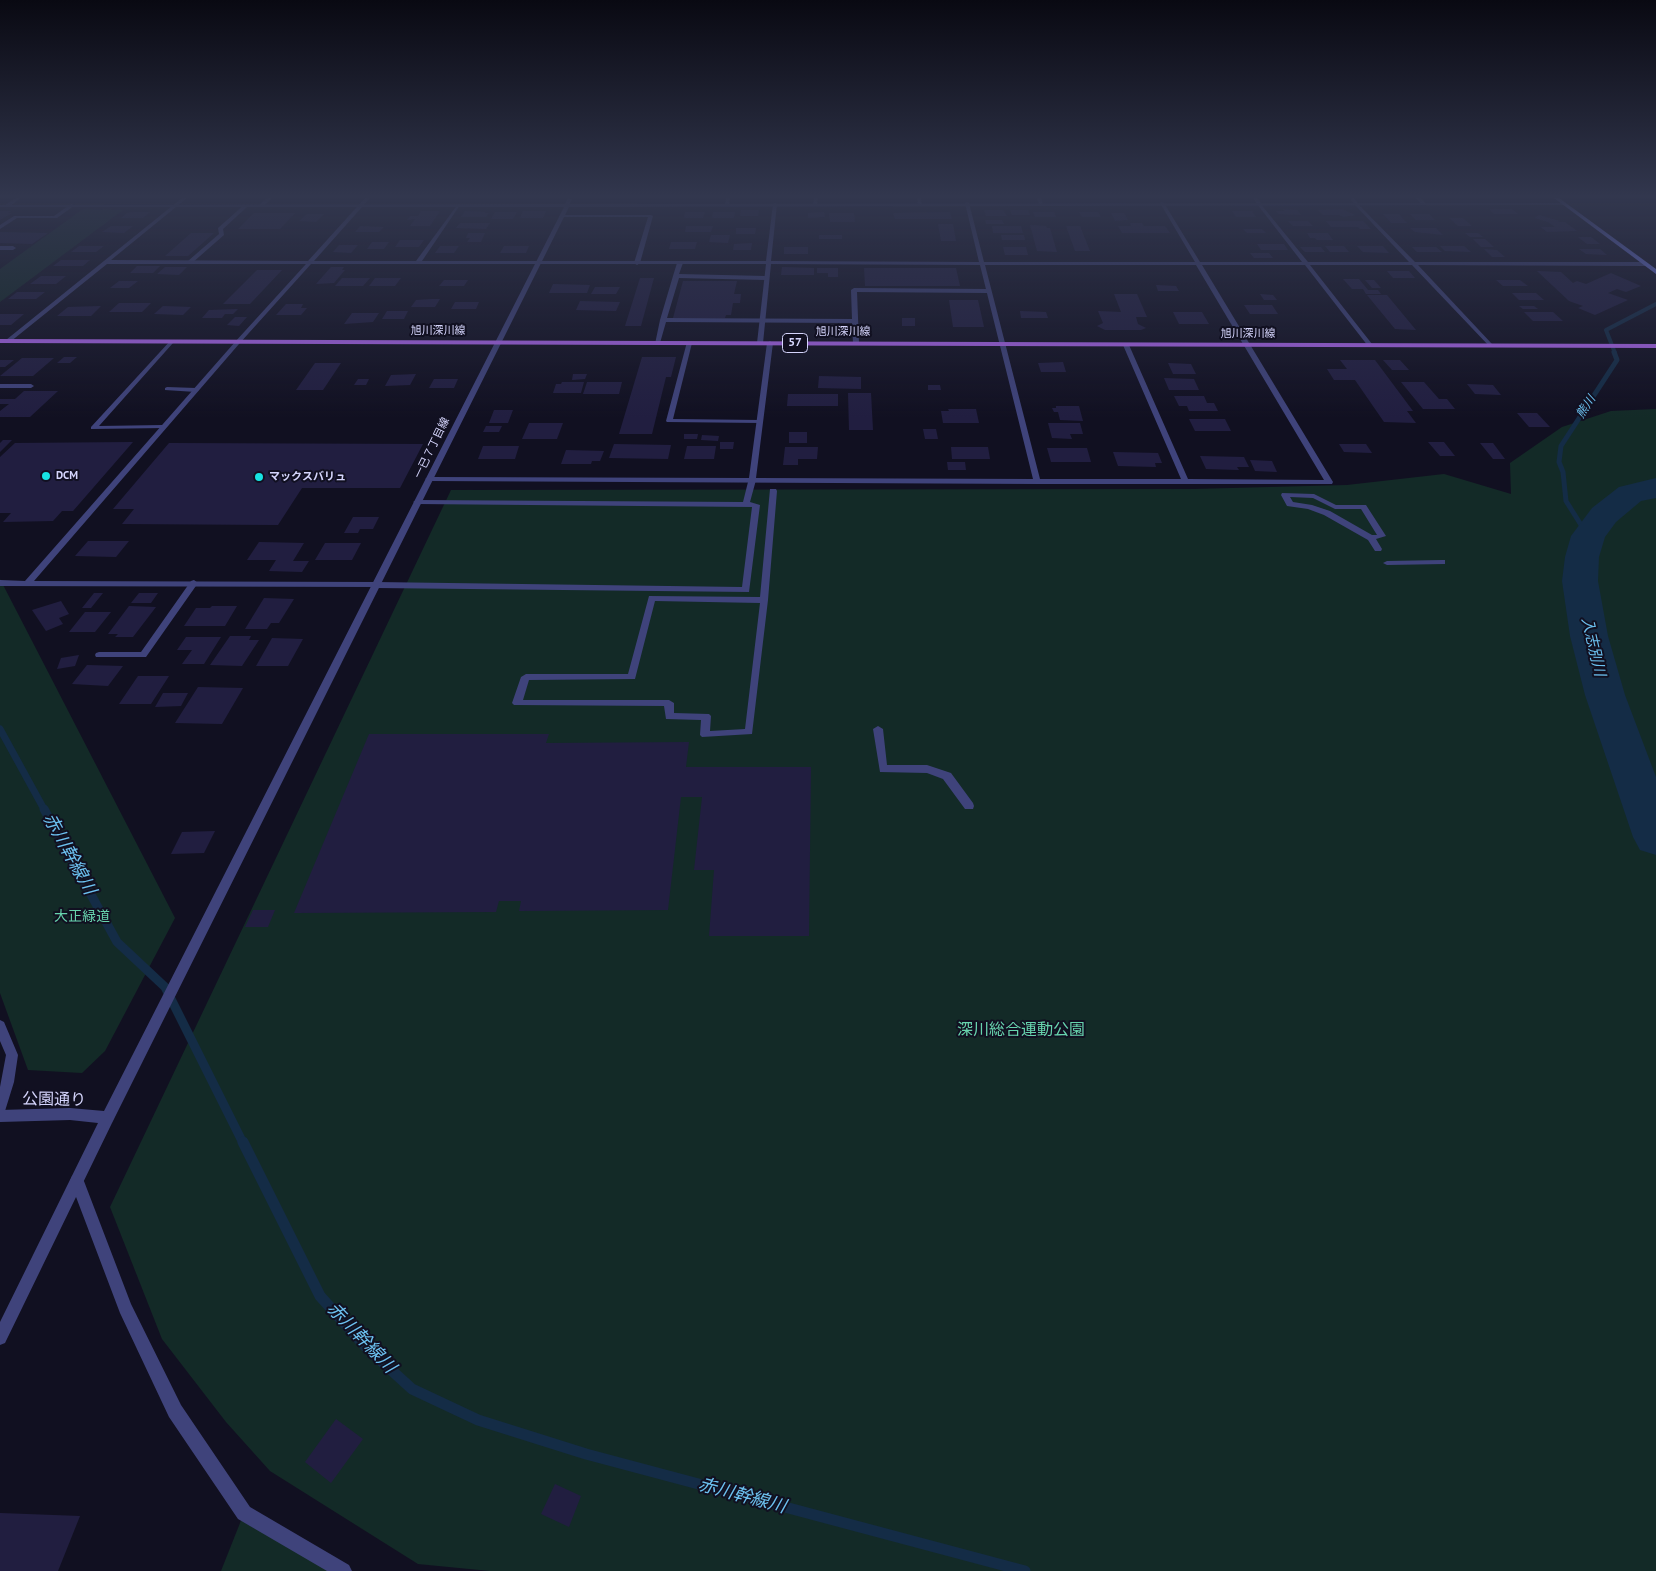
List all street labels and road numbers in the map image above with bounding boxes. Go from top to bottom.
street label: 旭川深川線 [411,324,465,338]
street label: 旭川深川線 [816,325,870,339]
street label: 旭川深川線 [1221,327,1275,341]
road number: 57 [782,333,808,352]
street label: 一已７丁目線 [412,415,452,481]
street label: 公園通り [22,1090,86,1110]

